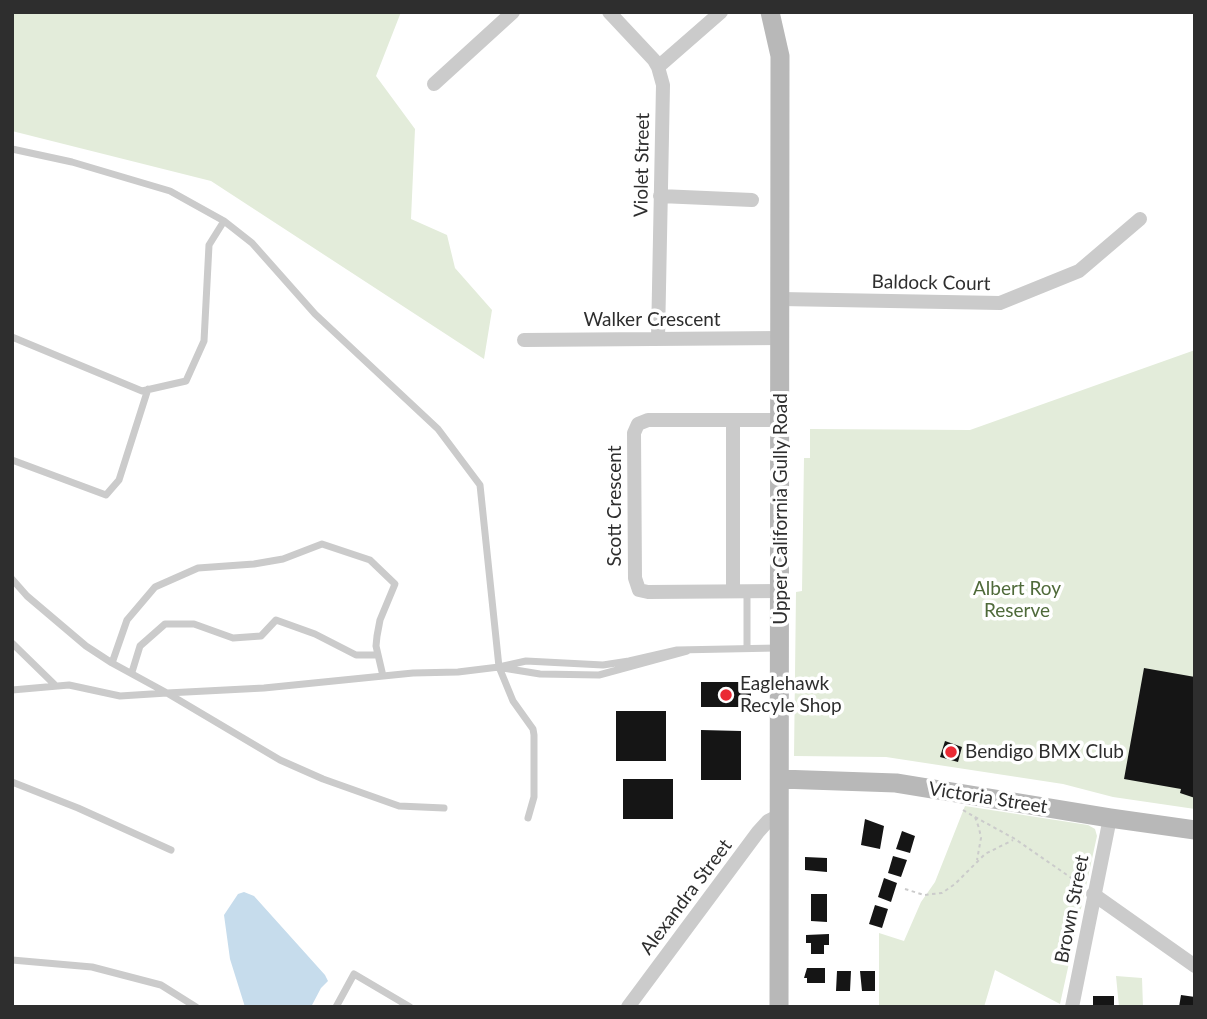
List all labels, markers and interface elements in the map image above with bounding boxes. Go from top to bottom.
street label: Violet Street [630,113,654,217]
street label: Baldock Court [871,271,991,295]
street label: Walker Crescent [583,309,721,331]
street label: Upper California Gully Road [770,393,792,625]
street label: Scott Crescent [604,445,626,567]
park label: Albert Roy Reserve [973,578,1061,622]
place label: Eaglehawk Recyle Shop [740,673,842,717]
marker: Eaglehawk Recyle Shop [718,687,734,703]
place label: Bendigo BMX Club [965,741,1124,763]
marker: Bendigo BMX Club [943,744,959,760]
street label: Victoria Street [927,777,1049,819]
street label: Alexandra Street [635,835,737,959]
street label: Brown Street [1050,853,1094,965]

